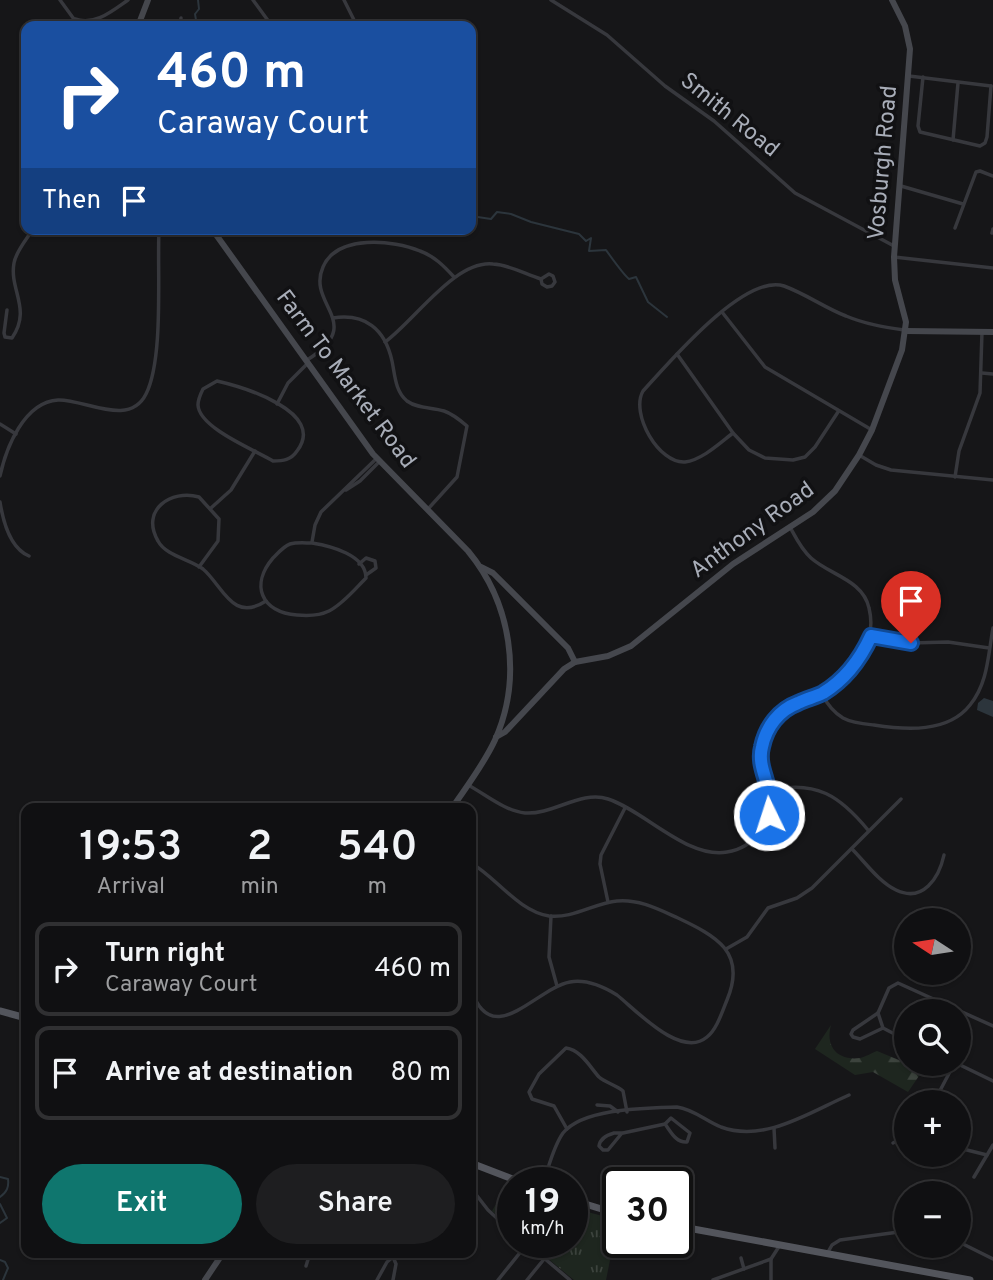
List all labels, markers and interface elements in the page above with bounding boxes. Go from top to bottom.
text: 460 m [157,44,306,106]
icon: right [42,49,133,140]
street label: Smith Road [674,67,784,165]
street label: Vosburgh Road [863,84,905,242]
text: Caraway Court [157,105,369,145]
icon: arrive [115,182,153,220]
text: Then [42,185,101,218]
street label: Farm To Market Road [268,285,422,475]
street label: Anthony Road [685,476,821,586]
pin [881,571,941,643]
icon: arrive [892,582,930,620]
position arrow [732,778,806,852]
text: 19:53 [79,822,182,875]
text: 2 [247,822,272,875]
text: 540 [337,822,418,875]
text: Arrival [96,873,165,902]
text: min [240,873,279,902]
text: m [368,873,387,902]
north arrow [894,908,971,985]
map controls [894,908,971,1258]
text: Turn right [105,938,225,971]
icon: right [46,950,84,988]
text: 460 m [375,953,451,986]
text: Caraway Court [105,971,257,1000]
button: search [894,999,971,1076]
icon: arrive [46,1054,84,1092]
text: Arrive at destination [105,1057,353,1090]
text: 80 m [391,1057,451,1090]
button: + [894,1090,971,1167]
button: Exit [42,1164,242,1244]
button: Share [256,1164,455,1244]
speed limit sign: 30 [602,1167,693,1258]
text: 19 [525,1181,560,1225]
button: − [894,1181,971,1258]
text: km/h [521,1218,564,1241]

